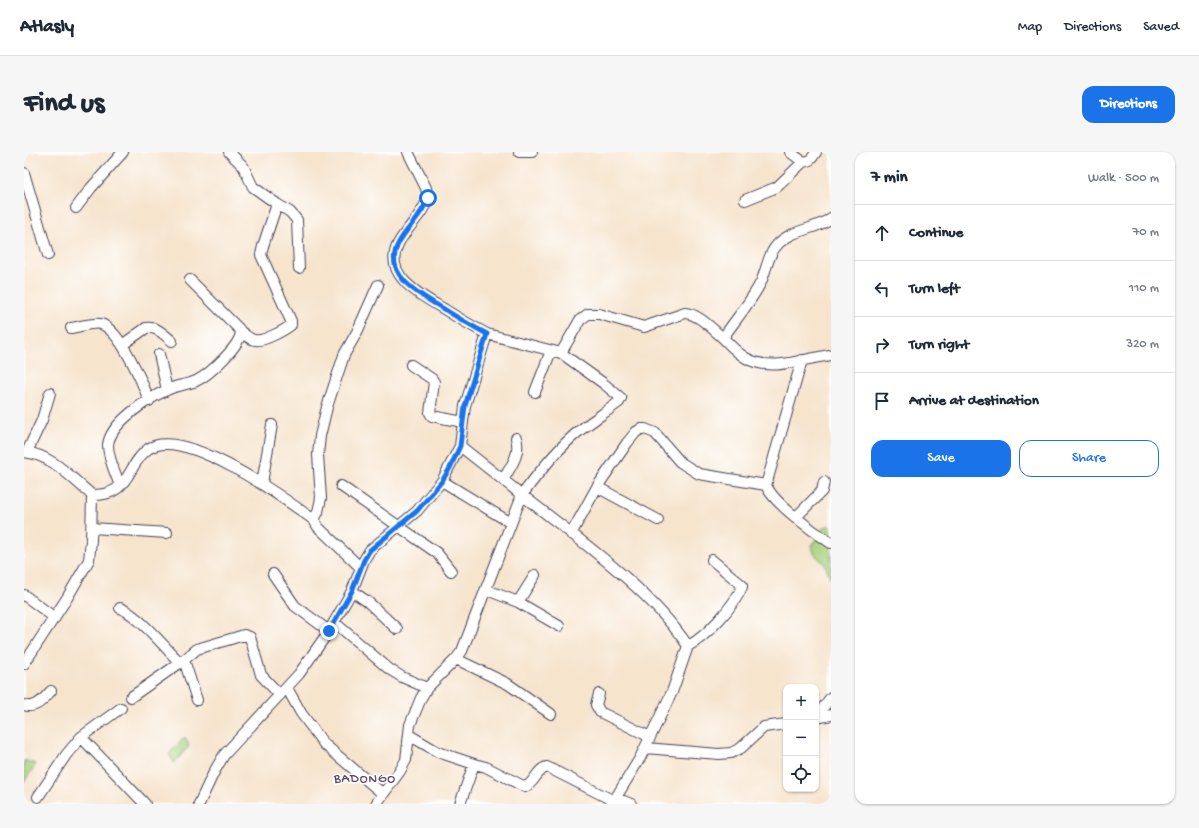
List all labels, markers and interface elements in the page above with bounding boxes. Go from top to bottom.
text: Atlasly [20,16,74,39]
text: Map [1018,19,1042,36]
text: Directions [1064,19,1121,36]
text: Saved [1143,19,1179,36]
button: Directions [1082,86,1175,123]
text: Find us [24,88,104,121]
text: 7 min [871,168,908,188]
text: Walk · 500 m [1088,171,1159,186]
route start [419,189,437,207]
icon: ahead [871,222,893,244]
text: Continue [909,224,963,242]
text: 70 m [1133,225,1159,240]
icon: left [871,278,893,300]
text: Turn left [909,280,960,298]
text: 110 m [1129,281,1159,296]
icon: right [871,334,893,356]
text: Turn right [909,336,969,354]
text: 320 m [1126,337,1159,352]
icon: arrive [871,390,893,412]
text: Arrive at destination [909,392,1039,410]
button: Save [871,440,1011,477]
button: Share [1019,440,1159,477]
route end [320,622,338,640]
map controls [783,684,819,792]
button: + [783,684,819,720]
button: − [783,720,819,756]
button: locate [783,756,819,792]
district label: BADONGO [333,772,396,787]

